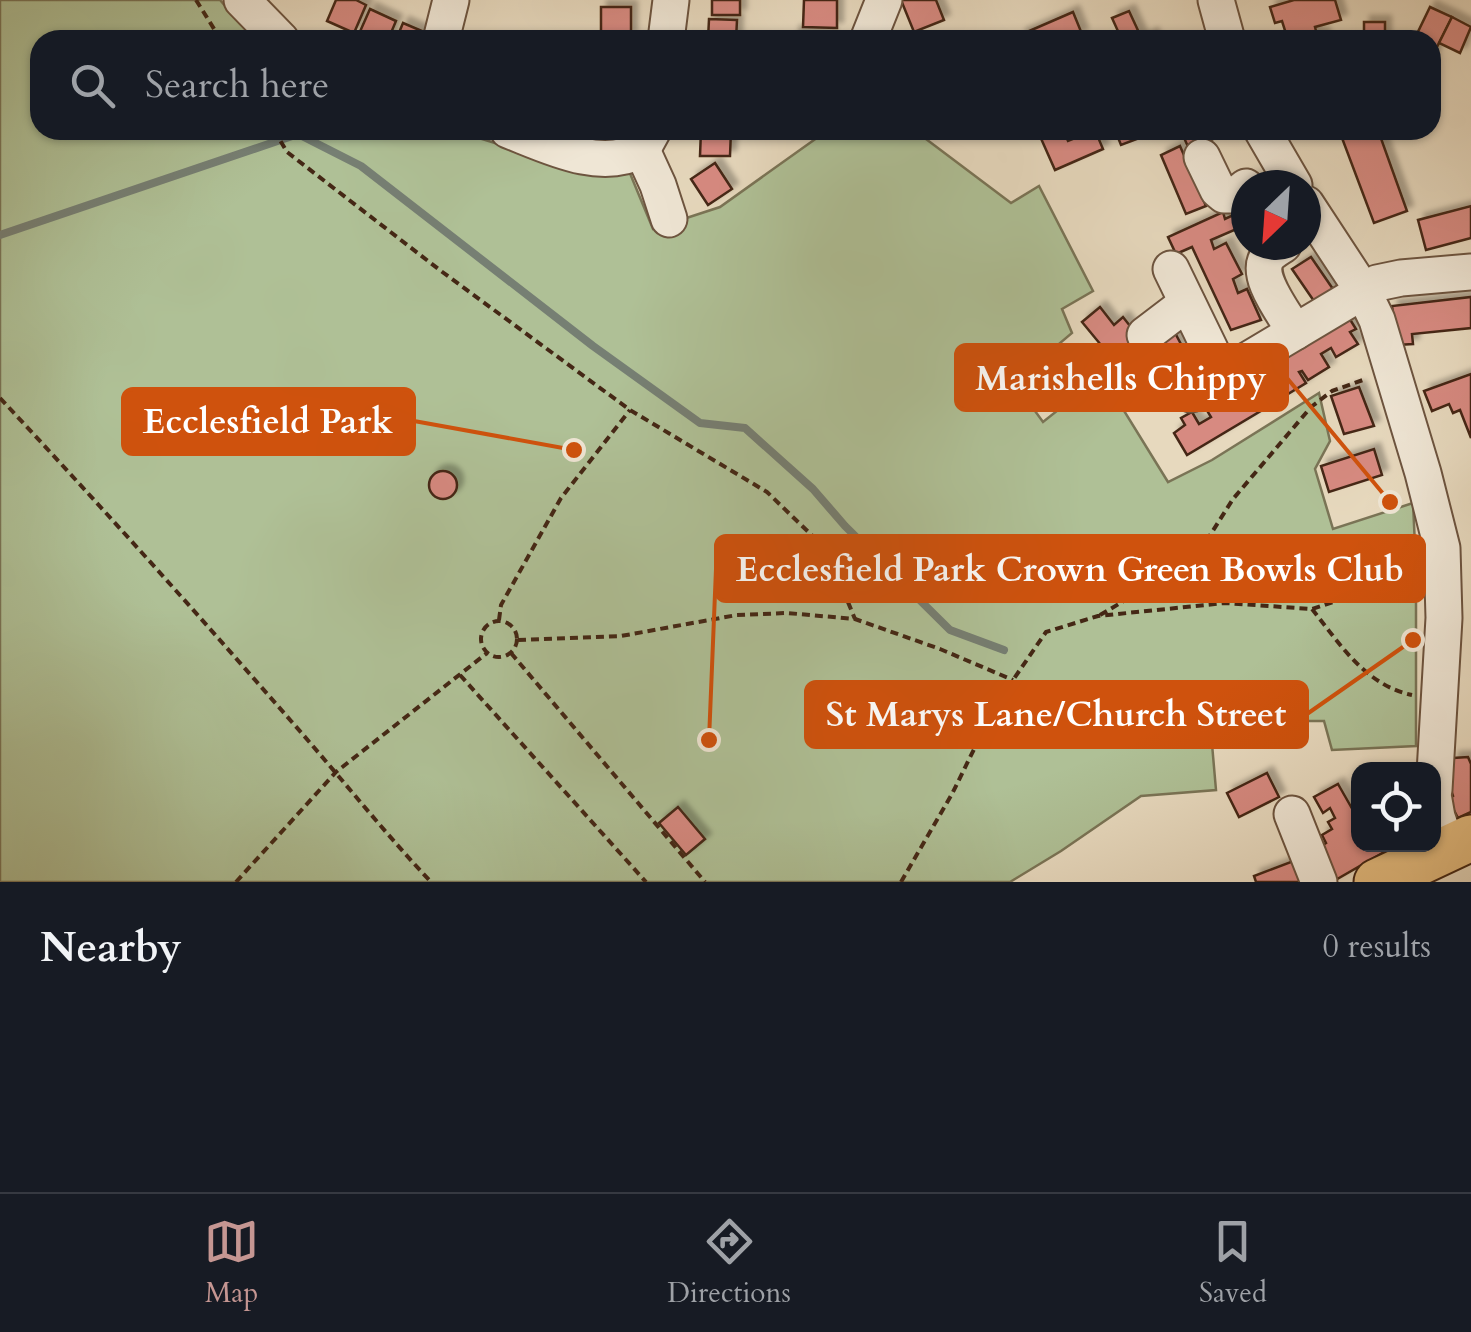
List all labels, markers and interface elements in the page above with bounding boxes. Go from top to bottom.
search box [30,30,1441,140]
icon: search [65,58,120,113]
text: Search here [145,59,329,111]
north arrow [1231,170,1321,260]
callout: Marishells Chippy [956,345,1287,410]
text: Marishells Chippy [975,355,1267,403]
callout: Ecclesfield Park [123,389,414,454]
text: Ecclesfield Park [143,398,393,446]
callout: Ecclesfield Park Crown Green Bowls Club [716,536,1424,601]
text: Ecclesfield Park Crown Green Bowls Club [736,546,1404,594]
callout: St Marys Lane/Church Street [806,682,1307,747]
text: St Marys Lane/Church Street [826,691,1286,739]
map controls [1351,762,1441,852]
button: locate [1351,762,1441,852]
text: Nearby [40,919,182,976]
text: 0 results [1323,925,1431,969]
tab: Map [204,1214,259,1312]
tab: Directions [667,1214,791,1312]
tab: Saved [1199,1214,1267,1312]

